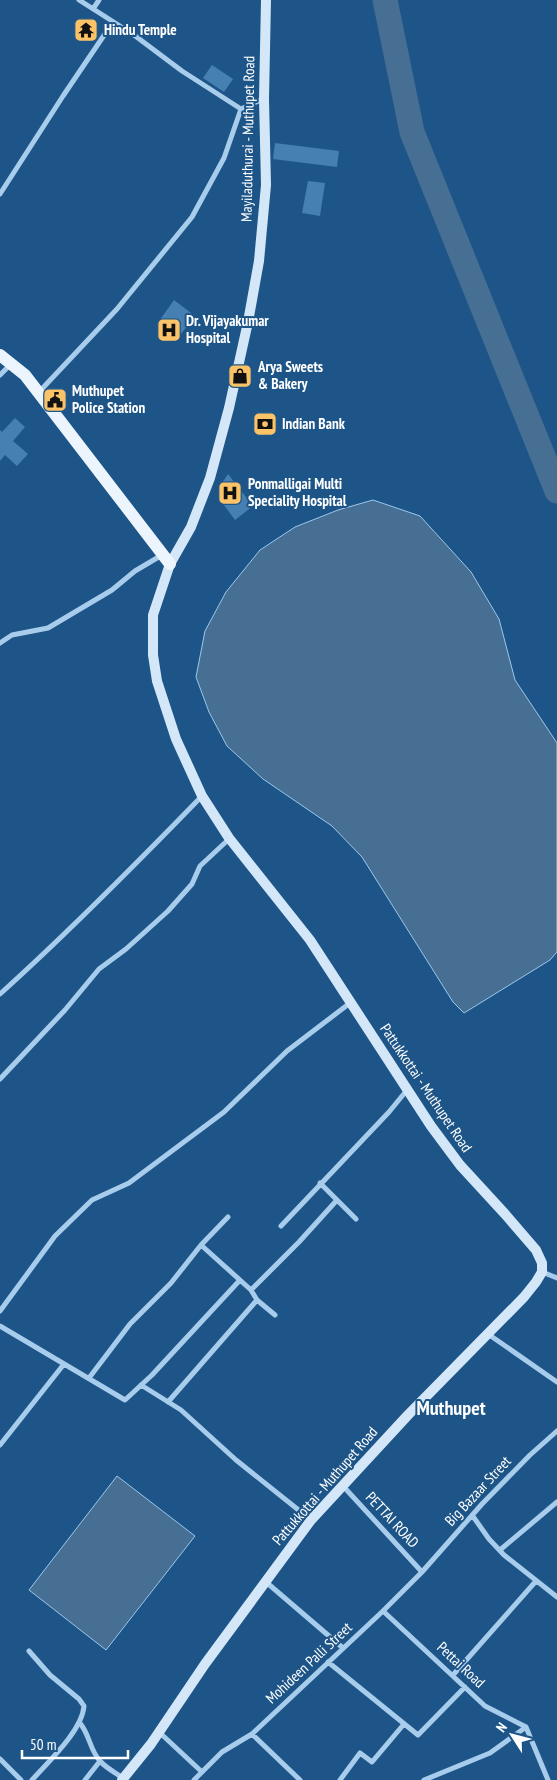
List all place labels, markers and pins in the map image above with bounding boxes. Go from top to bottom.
temple icon: Hindu Temple [73,17,99,43]
place label: Hindu Temple [104,20,177,39]
place label: Dr. Vijayakumar Hospital [186,311,269,347]
hospital icon: Dr. Vijayakumar Hospital [156,317,182,343]
place label: Arya Sweets & Bakery [257,357,323,393]
shop icon: Arya Sweets & Bakery [227,363,253,389]
place label: Muthupet Police Station [72,381,146,417]
public building icon: Muthupet Police Station [42,387,68,413]
bank icon: Indian Bank [252,411,278,437]
place label: Indian Bank [282,414,346,433]
place label: Ponmalligai Multi Speciality Hospital [248,474,347,510]
hospital icon: Ponmalligai Multi Speciality Hospital [217,480,243,506]

